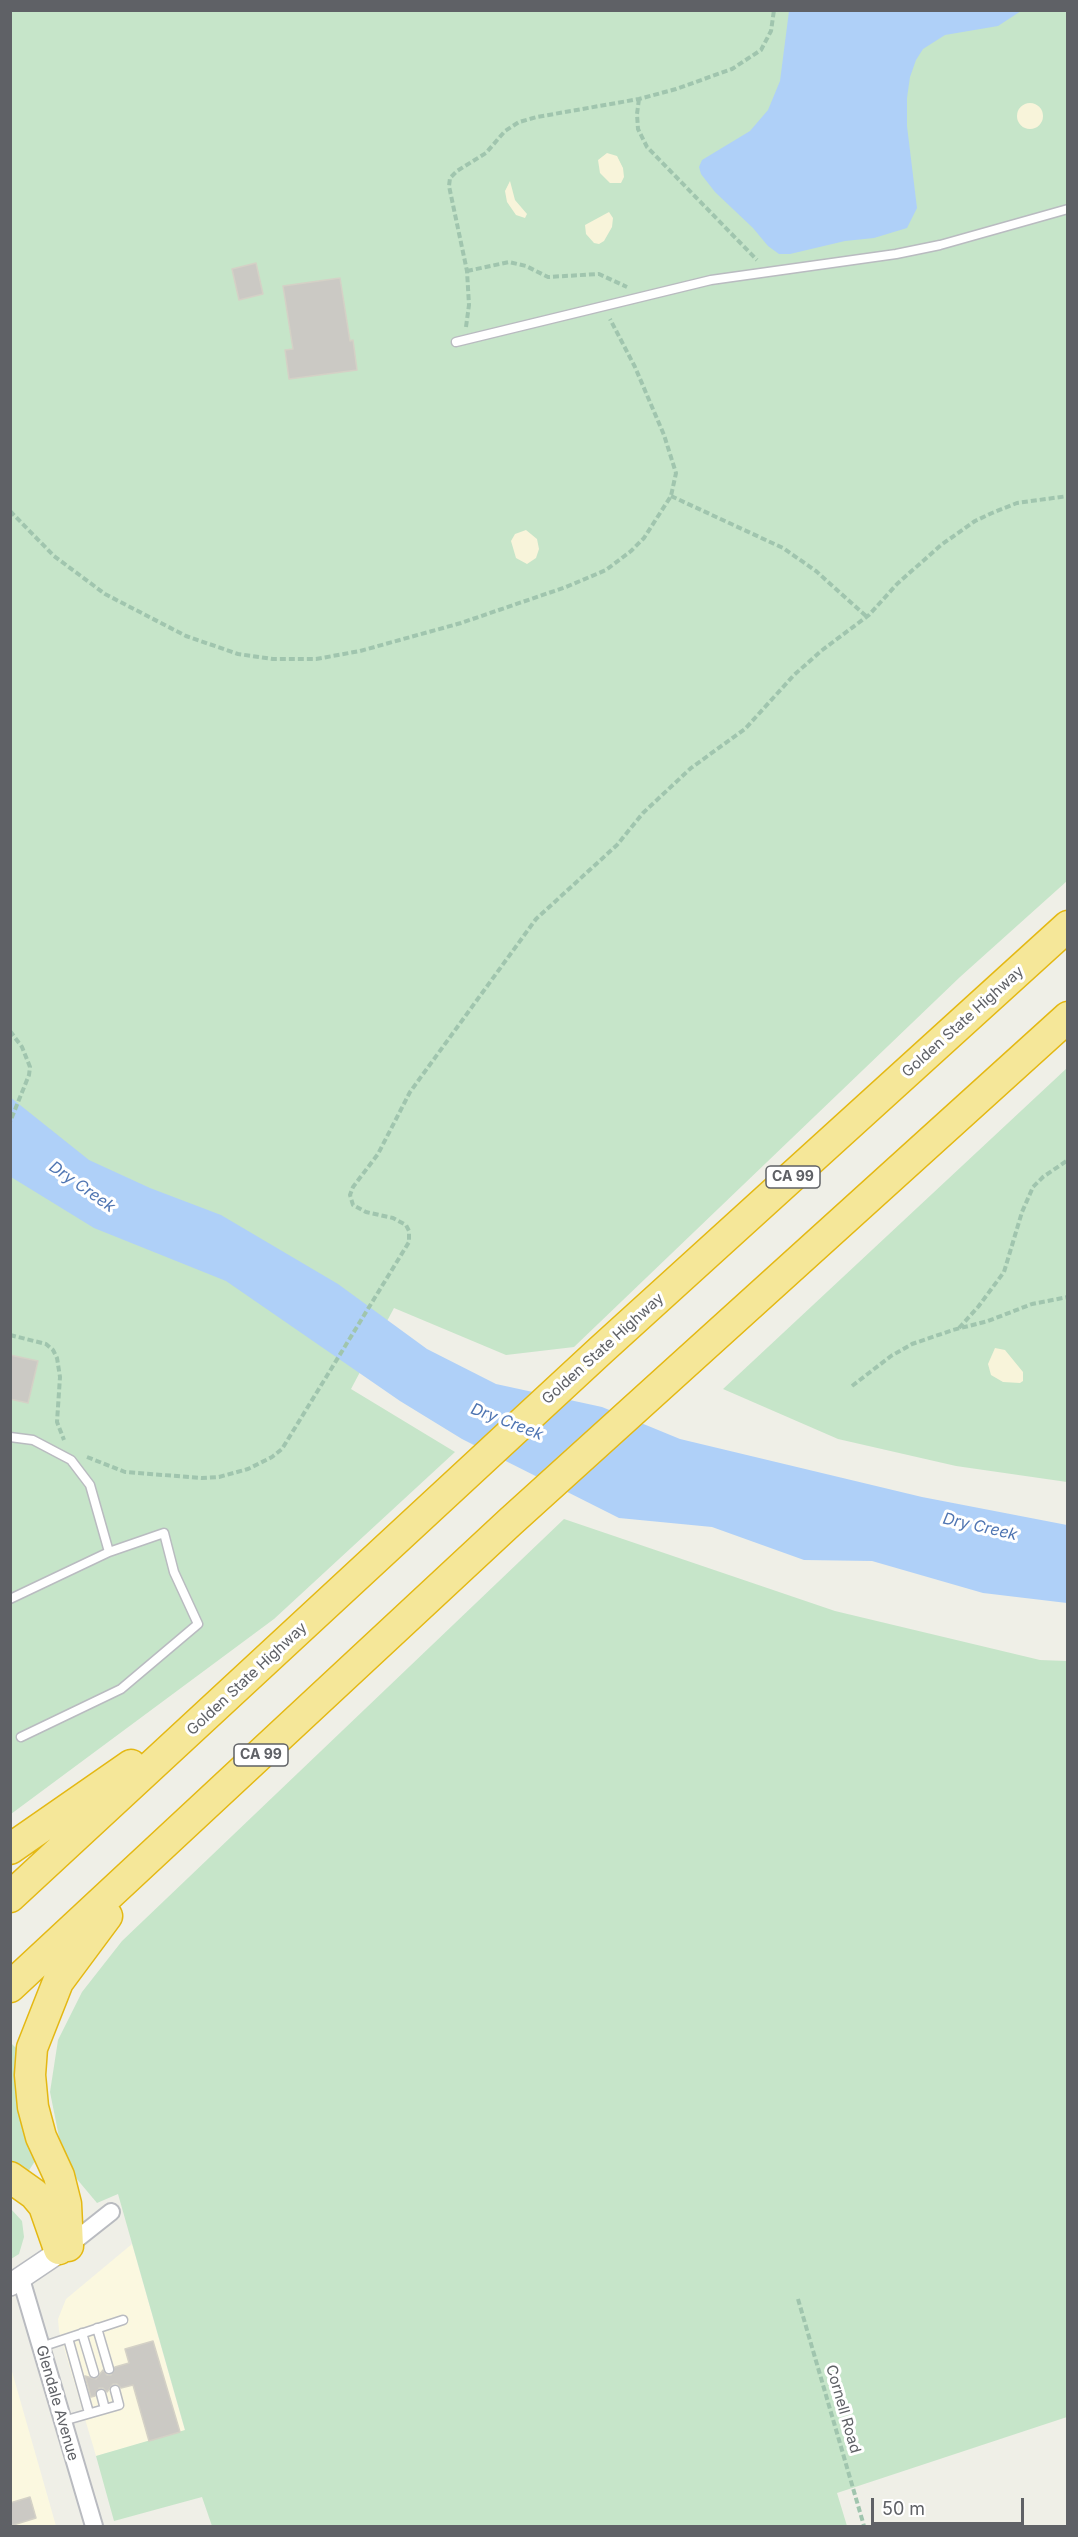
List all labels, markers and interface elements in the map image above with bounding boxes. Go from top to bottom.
street label: Golden State Highway [899,963,1027,1081]
water label: Dry Creek [45,1157,119,1217]
road number: CA 99 [766,1166,820,1188]
street label: Golden State Highway [539,1290,667,1408]
water label: Dry Creek [468,1399,546,1445]
water label: Dry Creek [941,1509,1019,1545]
street label: Golden State Highway [183,1619,311,1739]
road number: CA 99 [234,1744,288,1766]
street label: Glendale Avenue [32,2343,82,2463]
street label: Cornell Road [822,2363,864,2455]
scale bar [874,2486,1027,2524]
text: 50 m [882,2498,925,2519]

